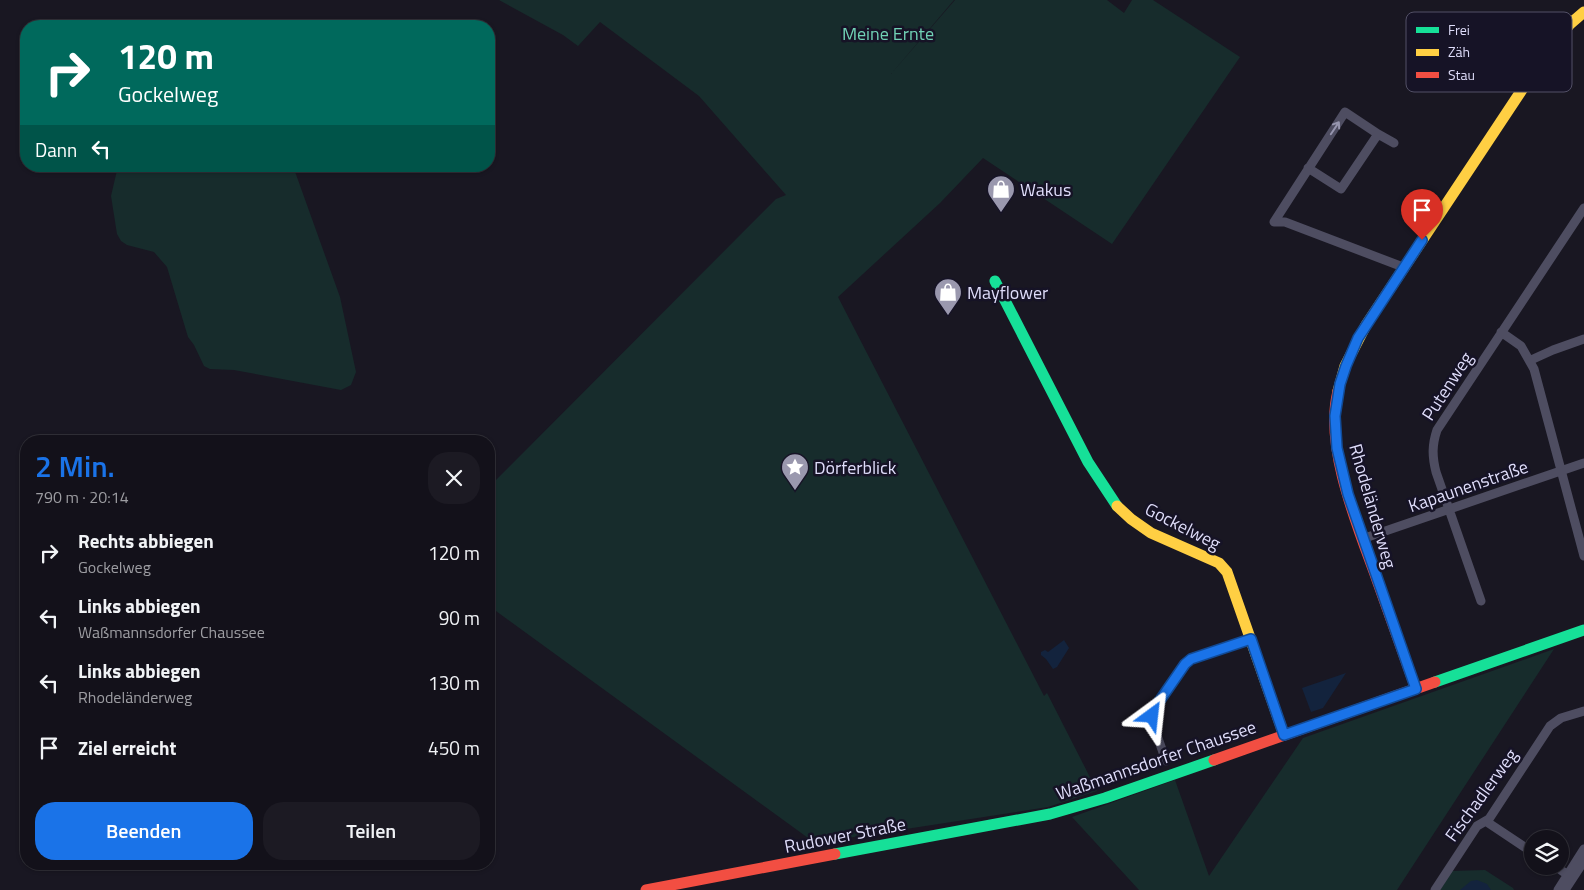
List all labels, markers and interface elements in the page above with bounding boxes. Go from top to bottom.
legend [1406,12,1572,92]
text: Frei [1448,19,1470,40]
park label: Meine Ernte [842,20,934,47]
text: 120 m [118,29,214,83]
icon: right [35,40,100,105]
text: Zäh [1448,41,1470,62]
text: Stau [1448,64,1475,85]
text: Gockelweg [118,77,218,111]
one-way arrow [1330,121,1340,135]
text: Dann [35,135,77,164]
icon: left [87,135,115,163]
shop icon: Wakus [986,174,1016,213]
place label: Wakus [1020,176,1071,203]
pin [1401,189,1443,240]
icon: arrive [1408,196,1436,224]
shop icon: Mayflower [933,277,963,316]
place label: Mayflower [967,279,1048,306]
street label: Putenweg [1415,346,1479,426]
street label: Rhodeländerweg [1342,441,1404,571]
text: 2 Min. [35,443,115,489]
button: close [428,452,480,504]
place icon: Dörferblick [780,452,810,491]
street label: Kapaunenstraße [1404,453,1532,519]
place label: Dörferblick [814,454,897,481]
text: 790 m · 20:14 [35,485,129,509]
street label: Gockelweg [1140,495,1226,557]
text: Rechts abbiegen [78,526,214,555]
text: 120 m [428,538,480,567]
icon: right [35,539,63,567]
text: Gockelweg [78,555,151,579]
text: Links abbiegen [78,591,201,620]
text: 90 m [439,603,480,632]
icon: left [35,604,63,632]
text: Waßmannsdorfer Chaussee [78,620,265,644]
text: Links abbiegen [78,656,201,685]
text: 130 m [428,668,480,697]
icon: left [35,669,63,697]
text: Rhodeländerweg [78,685,192,709]
position arrow [1125,689,1177,741]
street label: Waßmannsdorfer Chaussee [1052,713,1260,807]
text: Ziel erreicht [78,733,176,762]
text: 450 m [428,733,480,762]
icon: arrive [35,734,63,762]
street label: Fischadlerweg [1438,743,1524,847]
button: Beenden [35,802,253,860]
button: Teilen [263,802,480,860]
street label: Rudower Straße [782,810,908,860]
map controls [1524,830,1569,875]
button: layers [1524,830,1569,875]

